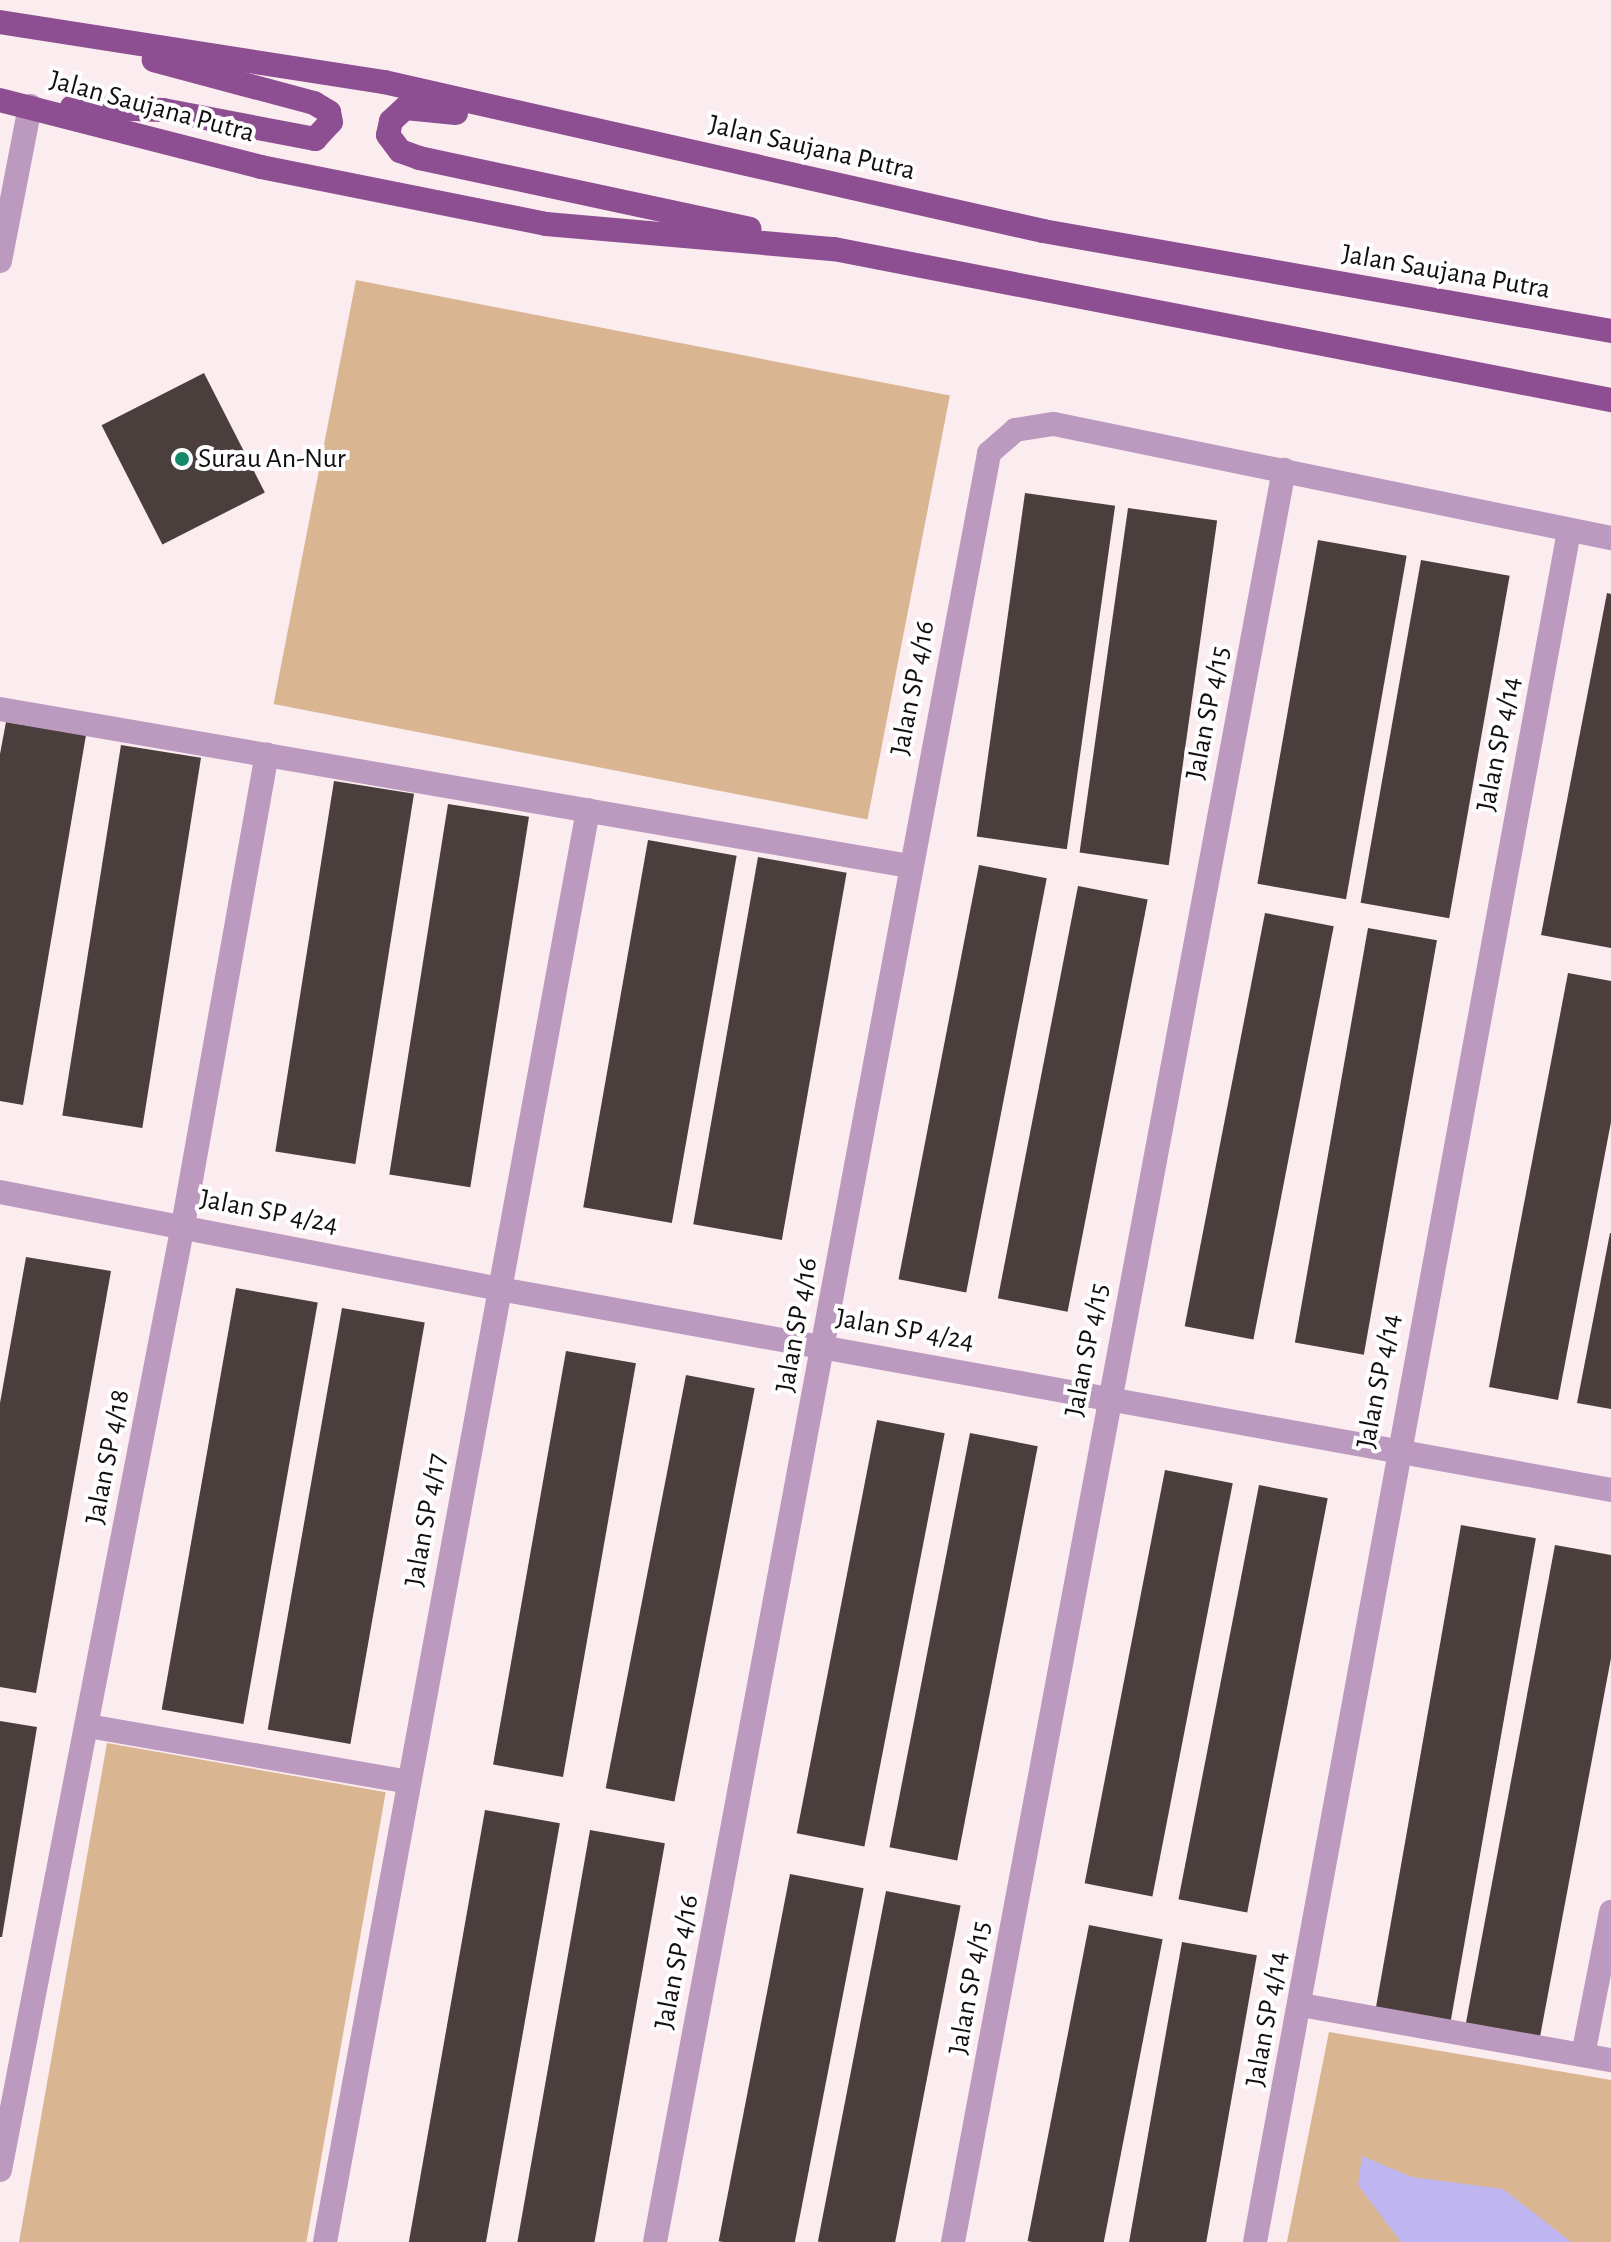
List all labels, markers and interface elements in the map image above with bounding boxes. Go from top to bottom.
street label: Jalan Saujana Putra [46,64,258,150]
street label: Jalan Saujana Putra [706,108,918,188]
street label: Jalan Saujana Putra [1339,237,1553,307]
place label: Surau An-Nur [198,442,346,476]
marker: Surau An-Nur [173,450,191,468]
street label: Jalan SP 4/16 [883,618,943,758]
street label: Jalan SP 4/15 [1179,644,1237,782]
street label: Jalan SP 4/14 [1469,674,1529,814]
street label: Jalan SP 4/24 [197,1182,341,1242]
street label: Jalan SP 4/16 [769,1255,825,1395]
street label: Jalan SP 4/15 [1058,1281,1116,1419]
street label: Jalan SP 4/24 [833,1301,977,1359]
street label: Jalan SP 4/14 [1349,1311,1409,1451]
street label: Jalan SP 4/18 [78,1387,138,1527]
street label: Jalan SP 4/17 [398,1451,454,1589]
street label: Jalan SP 4/16 [647,1892,707,2032]
street label: Jalan SP 4/15 [942,1919,998,2057]
street label: Jalan SP 4/14 [1239,1949,1295,2089]

